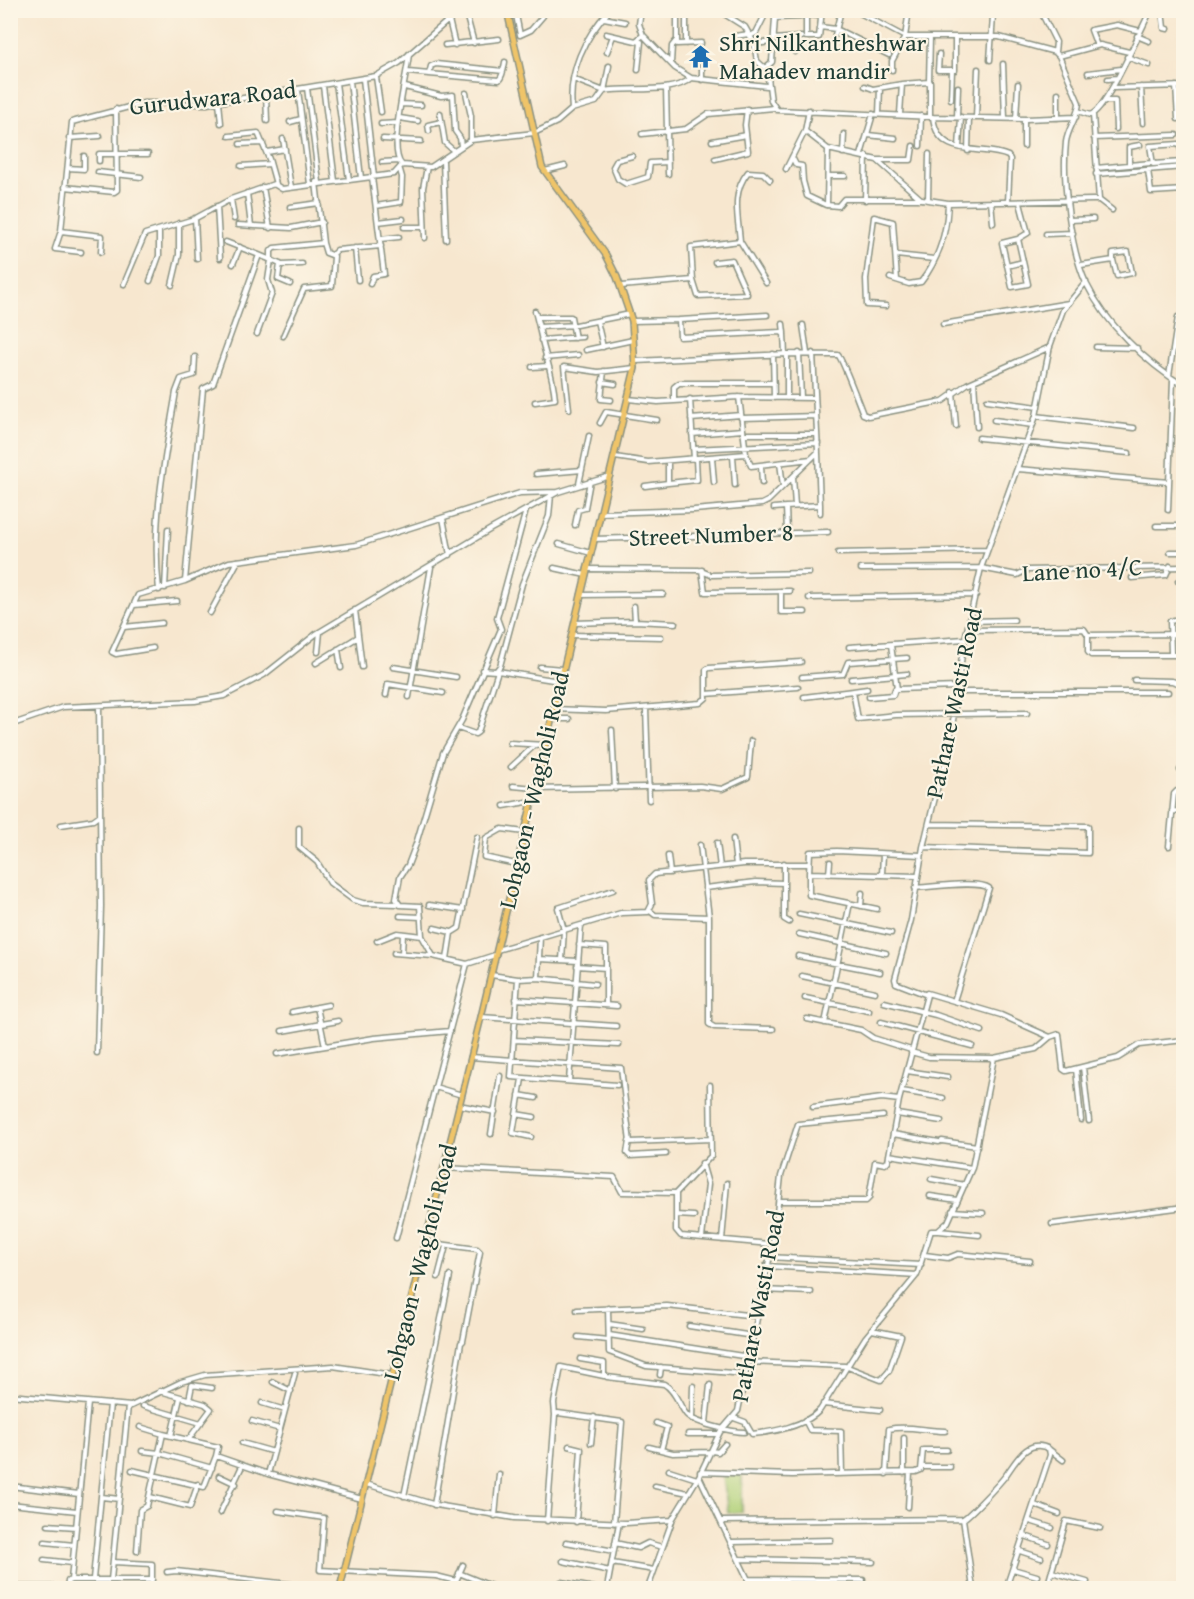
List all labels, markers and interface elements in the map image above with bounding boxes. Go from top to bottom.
place label: Shri Nilkantheshwar Mahadev mandir [719,25,927,88]
temple icon: Shri Nilkantheshwar Mahadev mandir [688,44,714,70]
street label: Gurudwara Road [128,71,298,124]
street label: Street Number 8 [628,514,794,555]
street label: Lane no 4/C [1021,549,1143,590]
street label: Pathare Wasti Road [916,604,991,802]
street label: Lohgaon - Wagholi Road [489,668,578,912]
street label: Lohgaon - Wagholi Road [373,1140,466,1384]
street label: Pathare Wasti Road [722,1207,793,1405]

